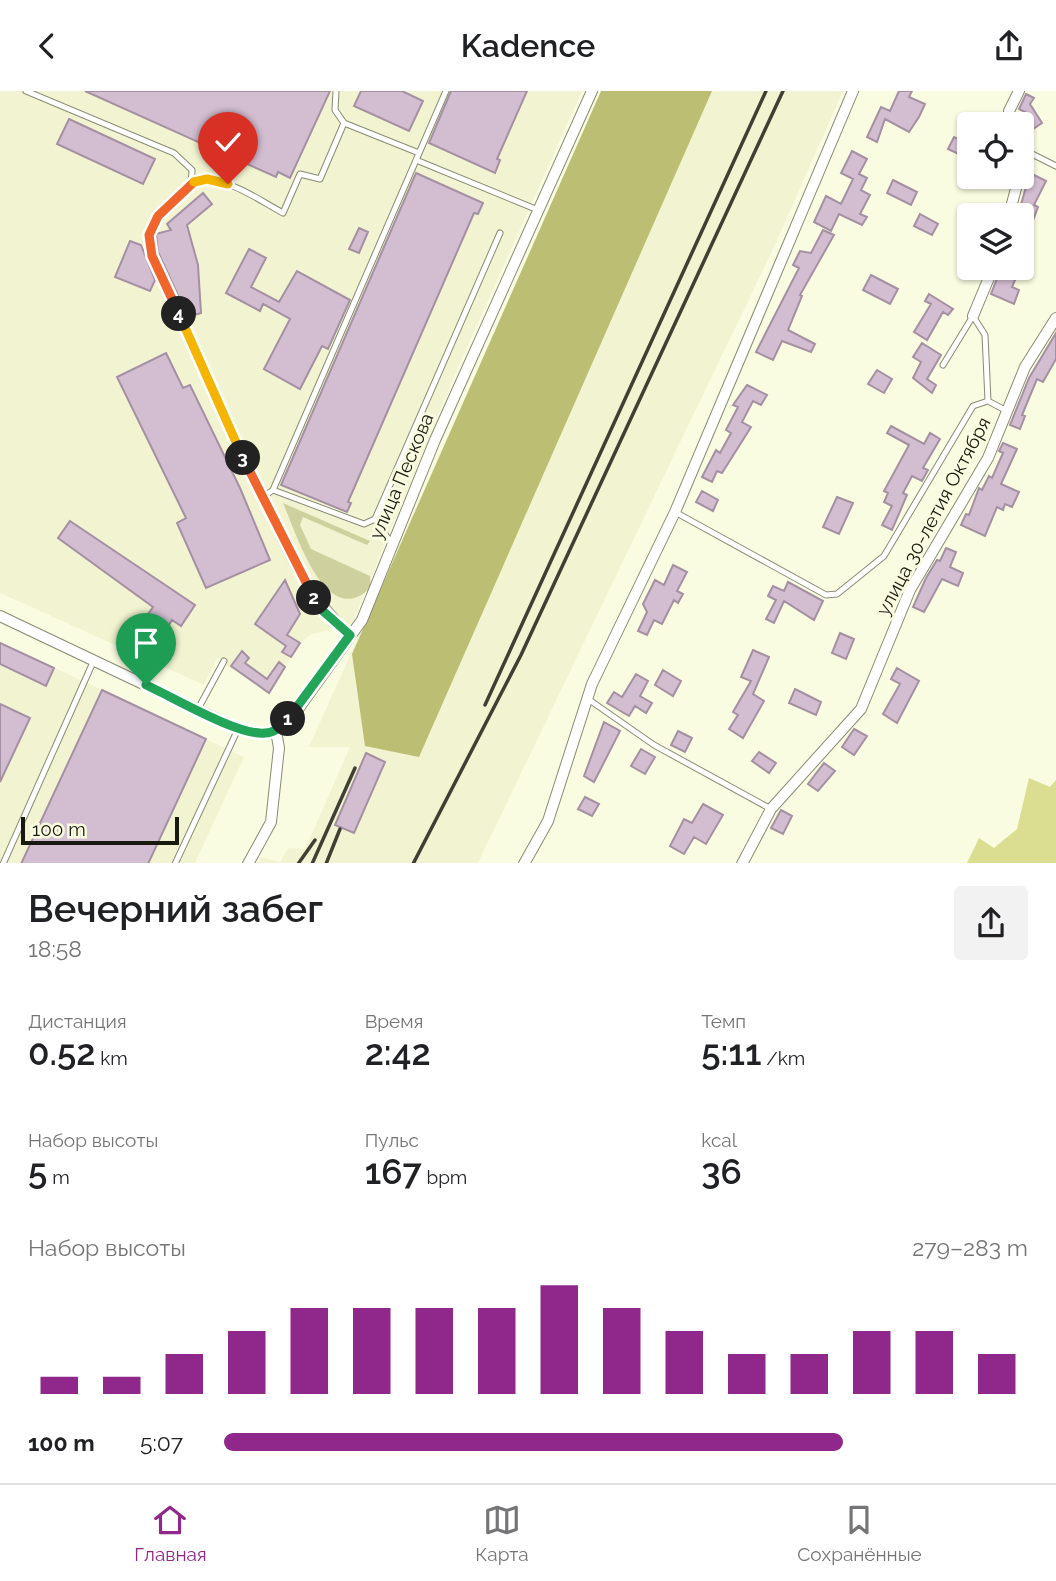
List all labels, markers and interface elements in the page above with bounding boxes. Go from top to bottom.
icon: back [28,27,66,65]
text: Kadence [461,27,595,64]
icon: share [990,27,1028,65]
pin [198,112,258,184]
map controls [957,112,1034,280]
button: locate [957,112,1034,189]
icon: check [209,123,247,161]
button: layers [957,203,1034,280]
pin: 4 [162,297,196,332]
text: 4 [173,302,184,324]
street label: улица Пескова [365,410,437,542]
street label: улица 30-летия Октября [871,413,995,619]
pin: 3 [226,441,260,475]
text: 3 [237,446,248,468]
pin: 2 [296,581,332,615]
text: 2 [308,586,319,608]
pin [116,613,176,685]
icon: arrive [127,624,165,662]
pin: 1 [270,701,306,737]
text: 1 [283,707,292,729]
scale bar [21,815,178,846]
text: 100 m [32,818,86,840]
text: Вечерний забег [28,886,323,931]
button: share [954,886,1028,960]
text: 18:58 [28,935,82,962]
text: Дистанция [28,1010,127,1032]
text: Время [365,1010,423,1032]
text: Темп [701,1010,746,1032]
text: 0.52 [28,1032,95,1073]
text: 2:42 [365,1032,431,1073]
text: 5:11 [701,1032,761,1073]
text: km [95,1047,128,1069]
text: /km [761,1047,805,1069]
text: Набор высоты [28,1129,158,1151]
text: Пульс [365,1129,419,1151]
text: kcal [701,1129,737,1151]
text: 5 [28,1151,47,1192]
text: 167 [365,1151,422,1192]
text: 36 [701,1151,742,1192]
text: m [47,1166,70,1188]
text: bpm [422,1166,467,1188]
text: Набор высоты [28,1234,186,1261]
text: 279–283 m [912,1234,1028,1261]
text: 100 m [28,1429,95,1456]
text: 5:07 [140,1429,183,1456]
tab: Главная [134,1501,207,1565]
tab: Карта [475,1501,529,1565]
tab: Сохранённые [797,1501,922,1565]

